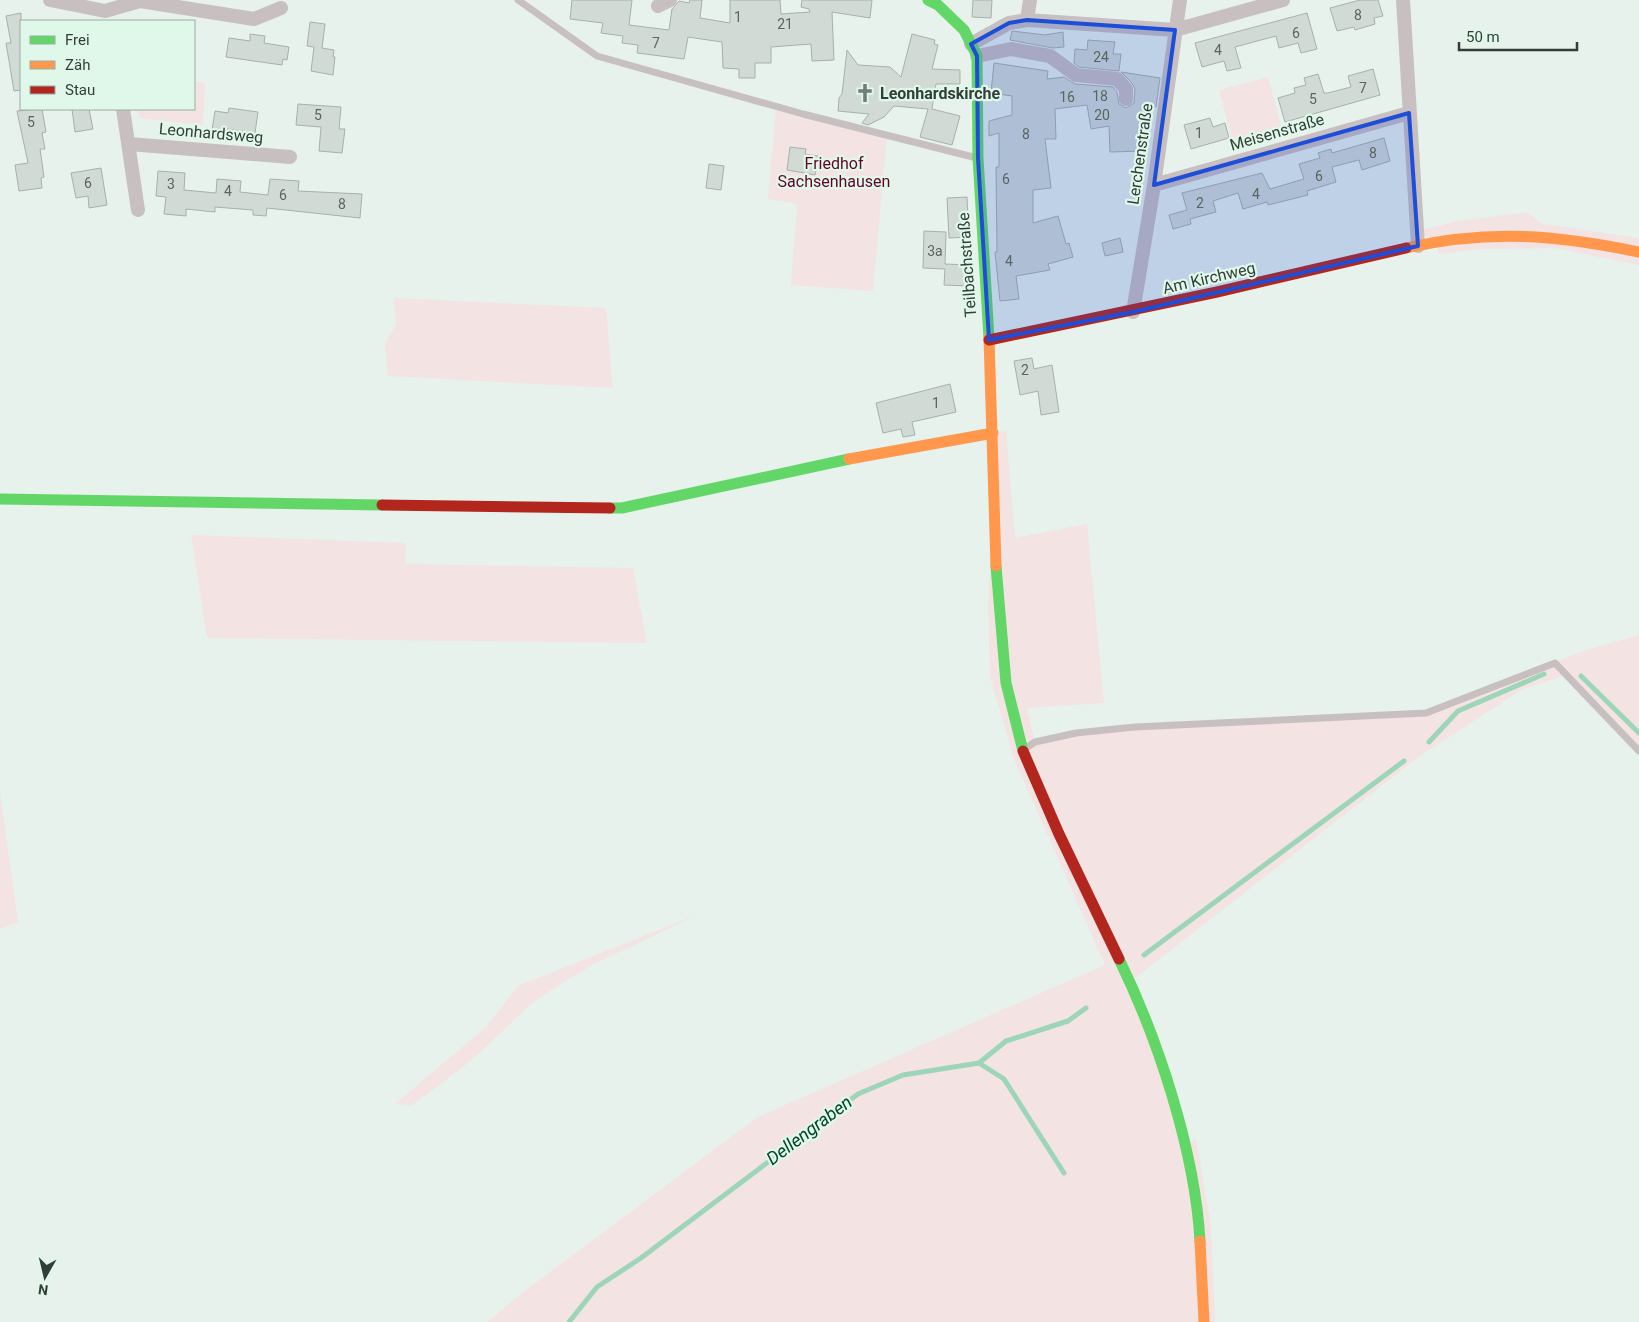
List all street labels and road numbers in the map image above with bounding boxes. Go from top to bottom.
street label: Lerchenstraße [1123,102,1157,206]
street label: Meisenstraße [1228,109,1326,155]
street label: Leonhardsweg [158,119,264,147]
street label: Teilbachstraße [954,212,980,318]
street label: Am Kirchweg [1161,258,1257,298]

